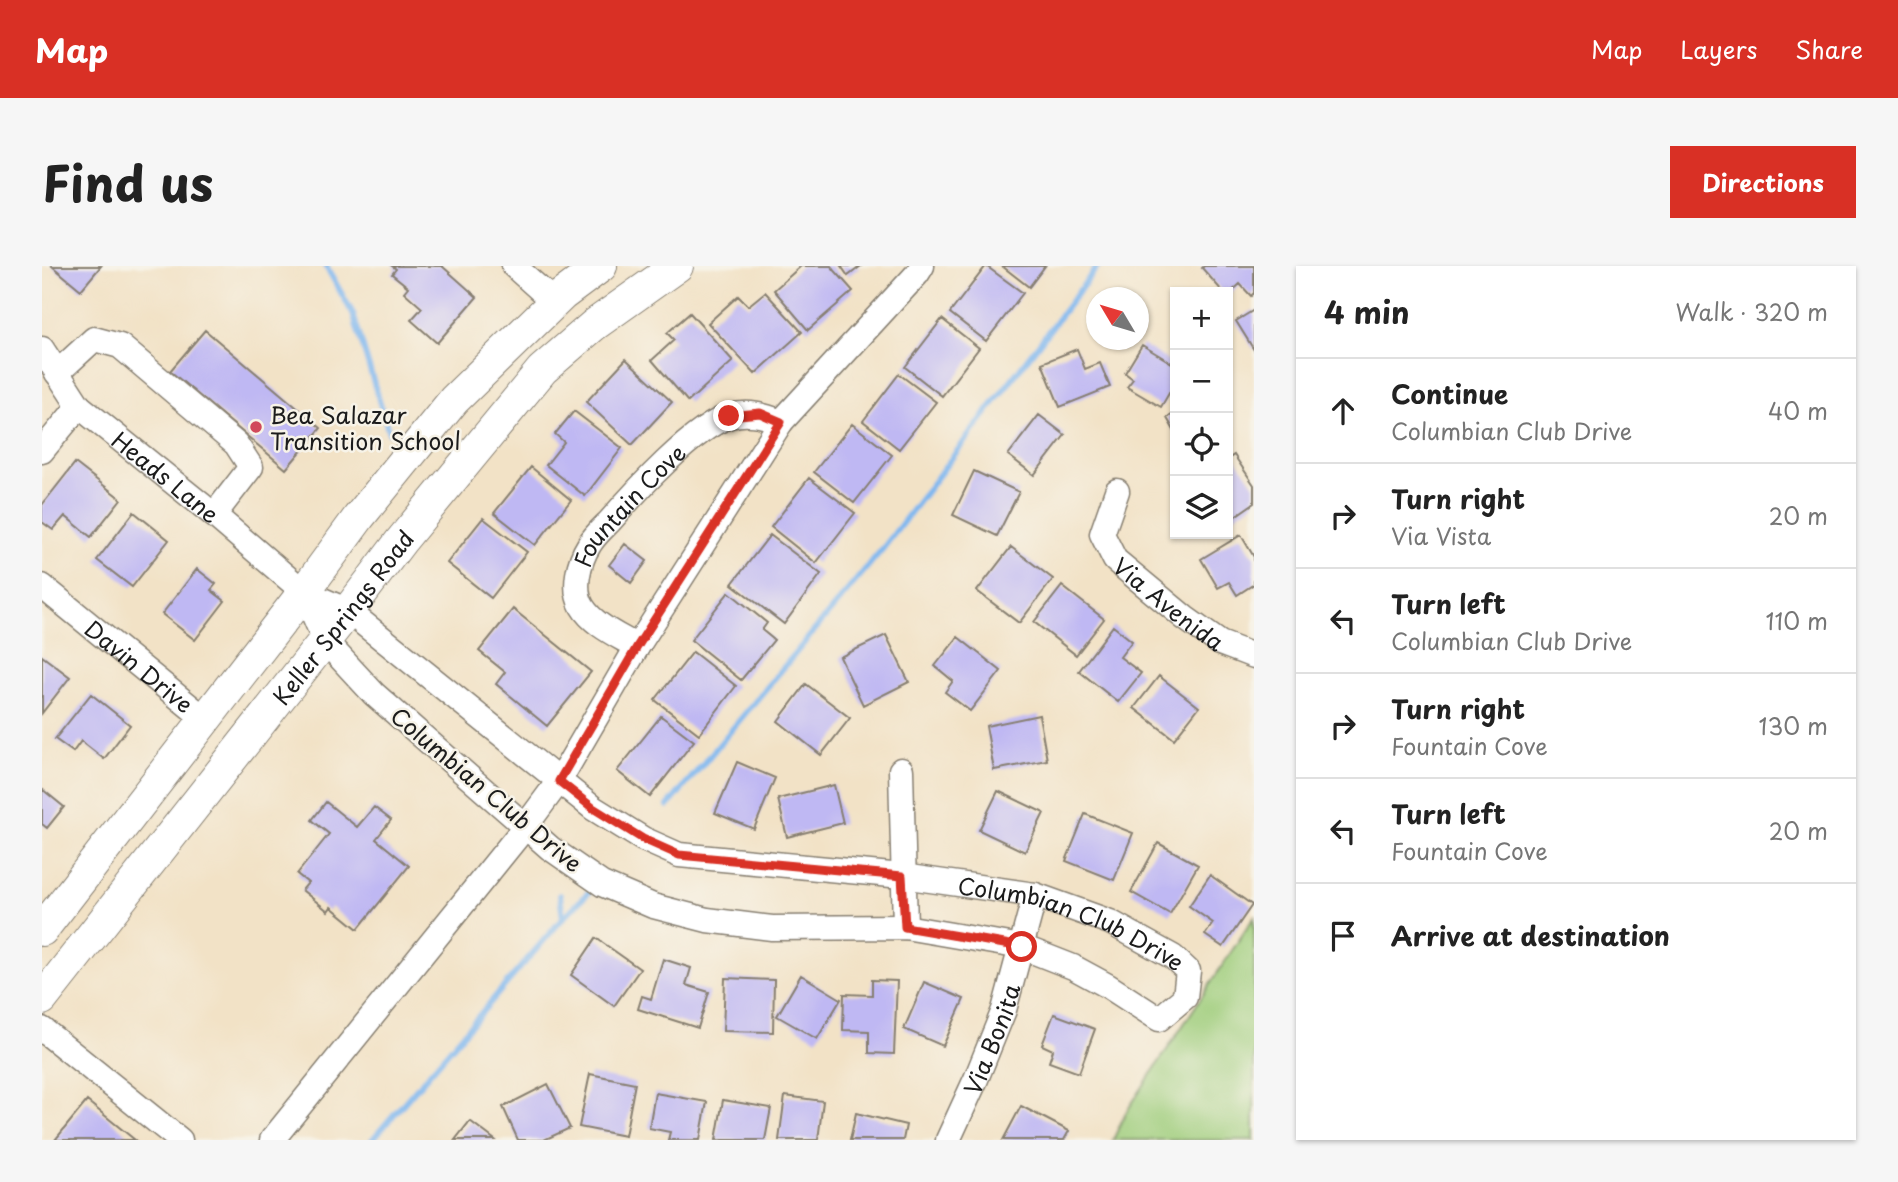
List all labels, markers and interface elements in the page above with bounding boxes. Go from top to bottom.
text: Map [35,24,108,74]
text: Map [1591,31,1642,67]
text: Layers [1680,31,1757,67]
text: Share [1795,31,1863,67]
text: Find us [42,145,213,219]
button: Directions [1670,146,1856,218]
north arrow [1086,287,1149,350]
map controls [1170,287,1233,539]
button: + [1170,287,1233,350]
text: 4 min [1324,289,1410,334]
text: Walk · 320 m [1675,294,1828,329]
button: − [1170,350,1233,413]
text: Continue [1391,374,1508,413]
icon: ahead [1324,392,1362,430]
text: 40 m [1768,393,1828,428]
place label: Bea Salazar Transition School [270,397,461,458]
route end [713,400,744,431]
button: locate [1170,413,1233,476]
text: Columbian Club Drive [1391,413,1632,448]
marker: Bea Salazar Transition School [248,419,264,435]
street label: Heads Lane [105,422,228,531]
street label: Fountain Cove [563,435,693,572]
button: layers [1170,476,1233,539]
text: Turn right [1391,479,1525,518]
icon: right [1324,497,1362,535]
text: 20 m [1769,498,1828,533]
text: Via Vista [1391,518,1491,553]
street label: Keller Springs Road [263,522,421,712]
street label: Via Avenida [1106,548,1232,659]
text: Turn left [1391,584,1506,623]
icon: left [1324,602,1362,640]
text: 110 m [1766,603,1828,638]
street label: Davin Drive [78,611,201,721]
text: Columbian Club Drive [1391,623,1632,658]
text: Turn right [1391,689,1525,728]
street label: Columbian Club Drive [383,698,591,880]
icon: right [1324,707,1362,745]
text: 130 m [1758,708,1828,743]
text: Fountain Cove [1391,728,1548,763]
text: Turn left [1391,794,1506,833]
icon: left [1324,812,1362,850]
text: 20 m [1769,813,1828,848]
text: Fountain Cove [1391,833,1548,868]
street label: Columbian Club Drive [956,867,1194,978]
text: Arrive at destination [1391,916,1670,955]
icon: arrive [1324,917,1362,955]
route start [1006,931,1037,962]
street label: Via Bonita [954,979,1028,1100]

